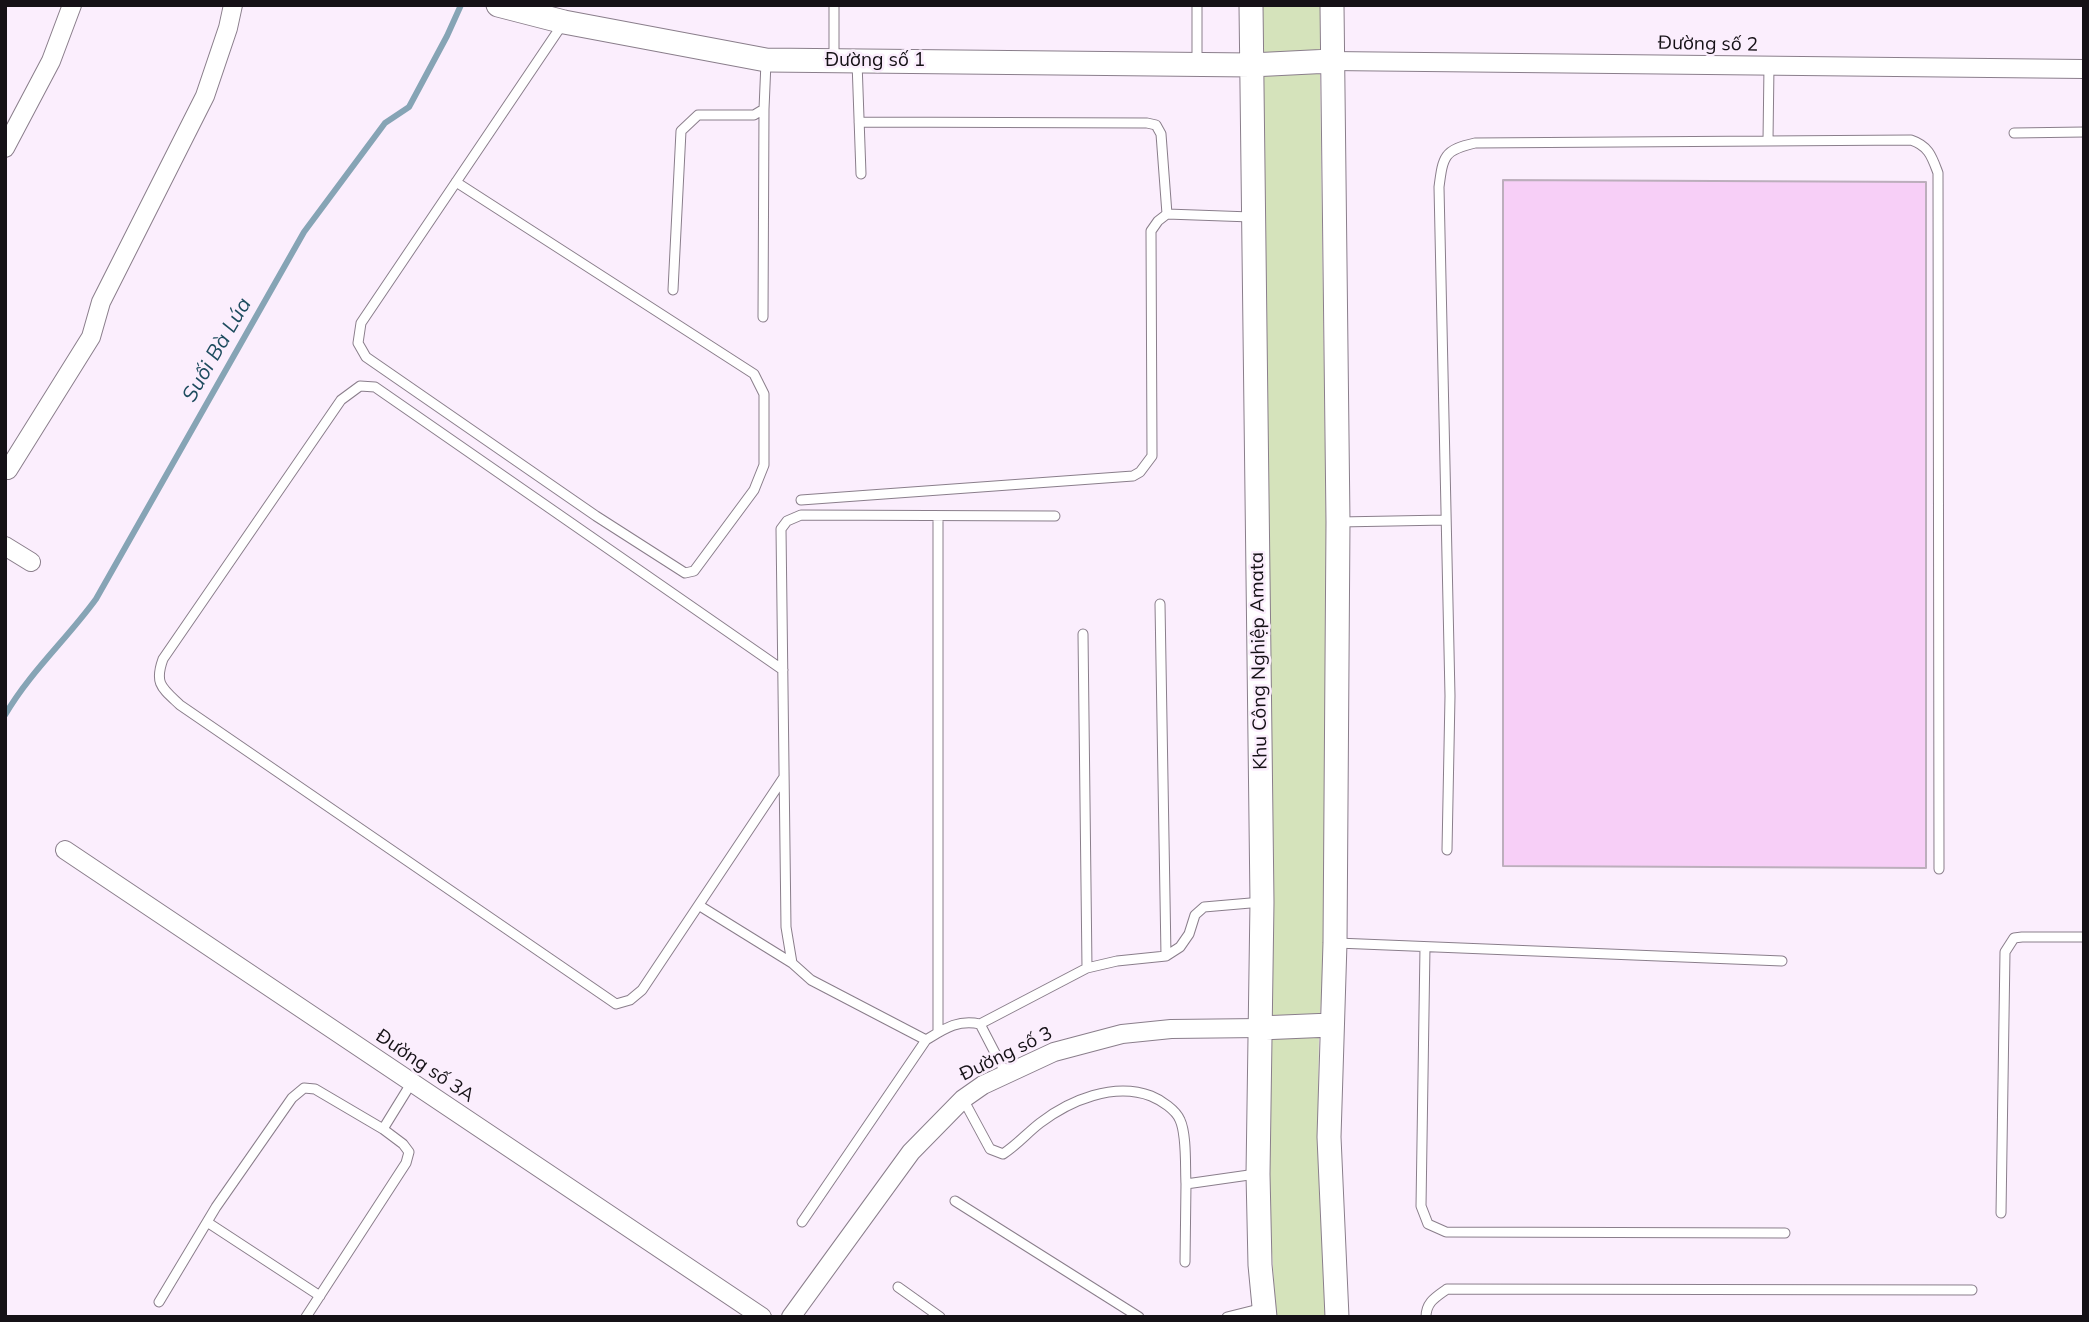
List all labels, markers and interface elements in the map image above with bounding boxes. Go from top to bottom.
street label: Đường số 2 [1658,32,1758,56]
street label: Đường số 1 [825,49,925,71]
water label: Suối Bà Lúa [177,293,257,407]
street label: Khu Công Nghiệp Amata [1246,552,1272,770]
street label: Đường số 3 [956,1022,1056,1086]
street label: Đường số 3A [371,1025,479,1107]

